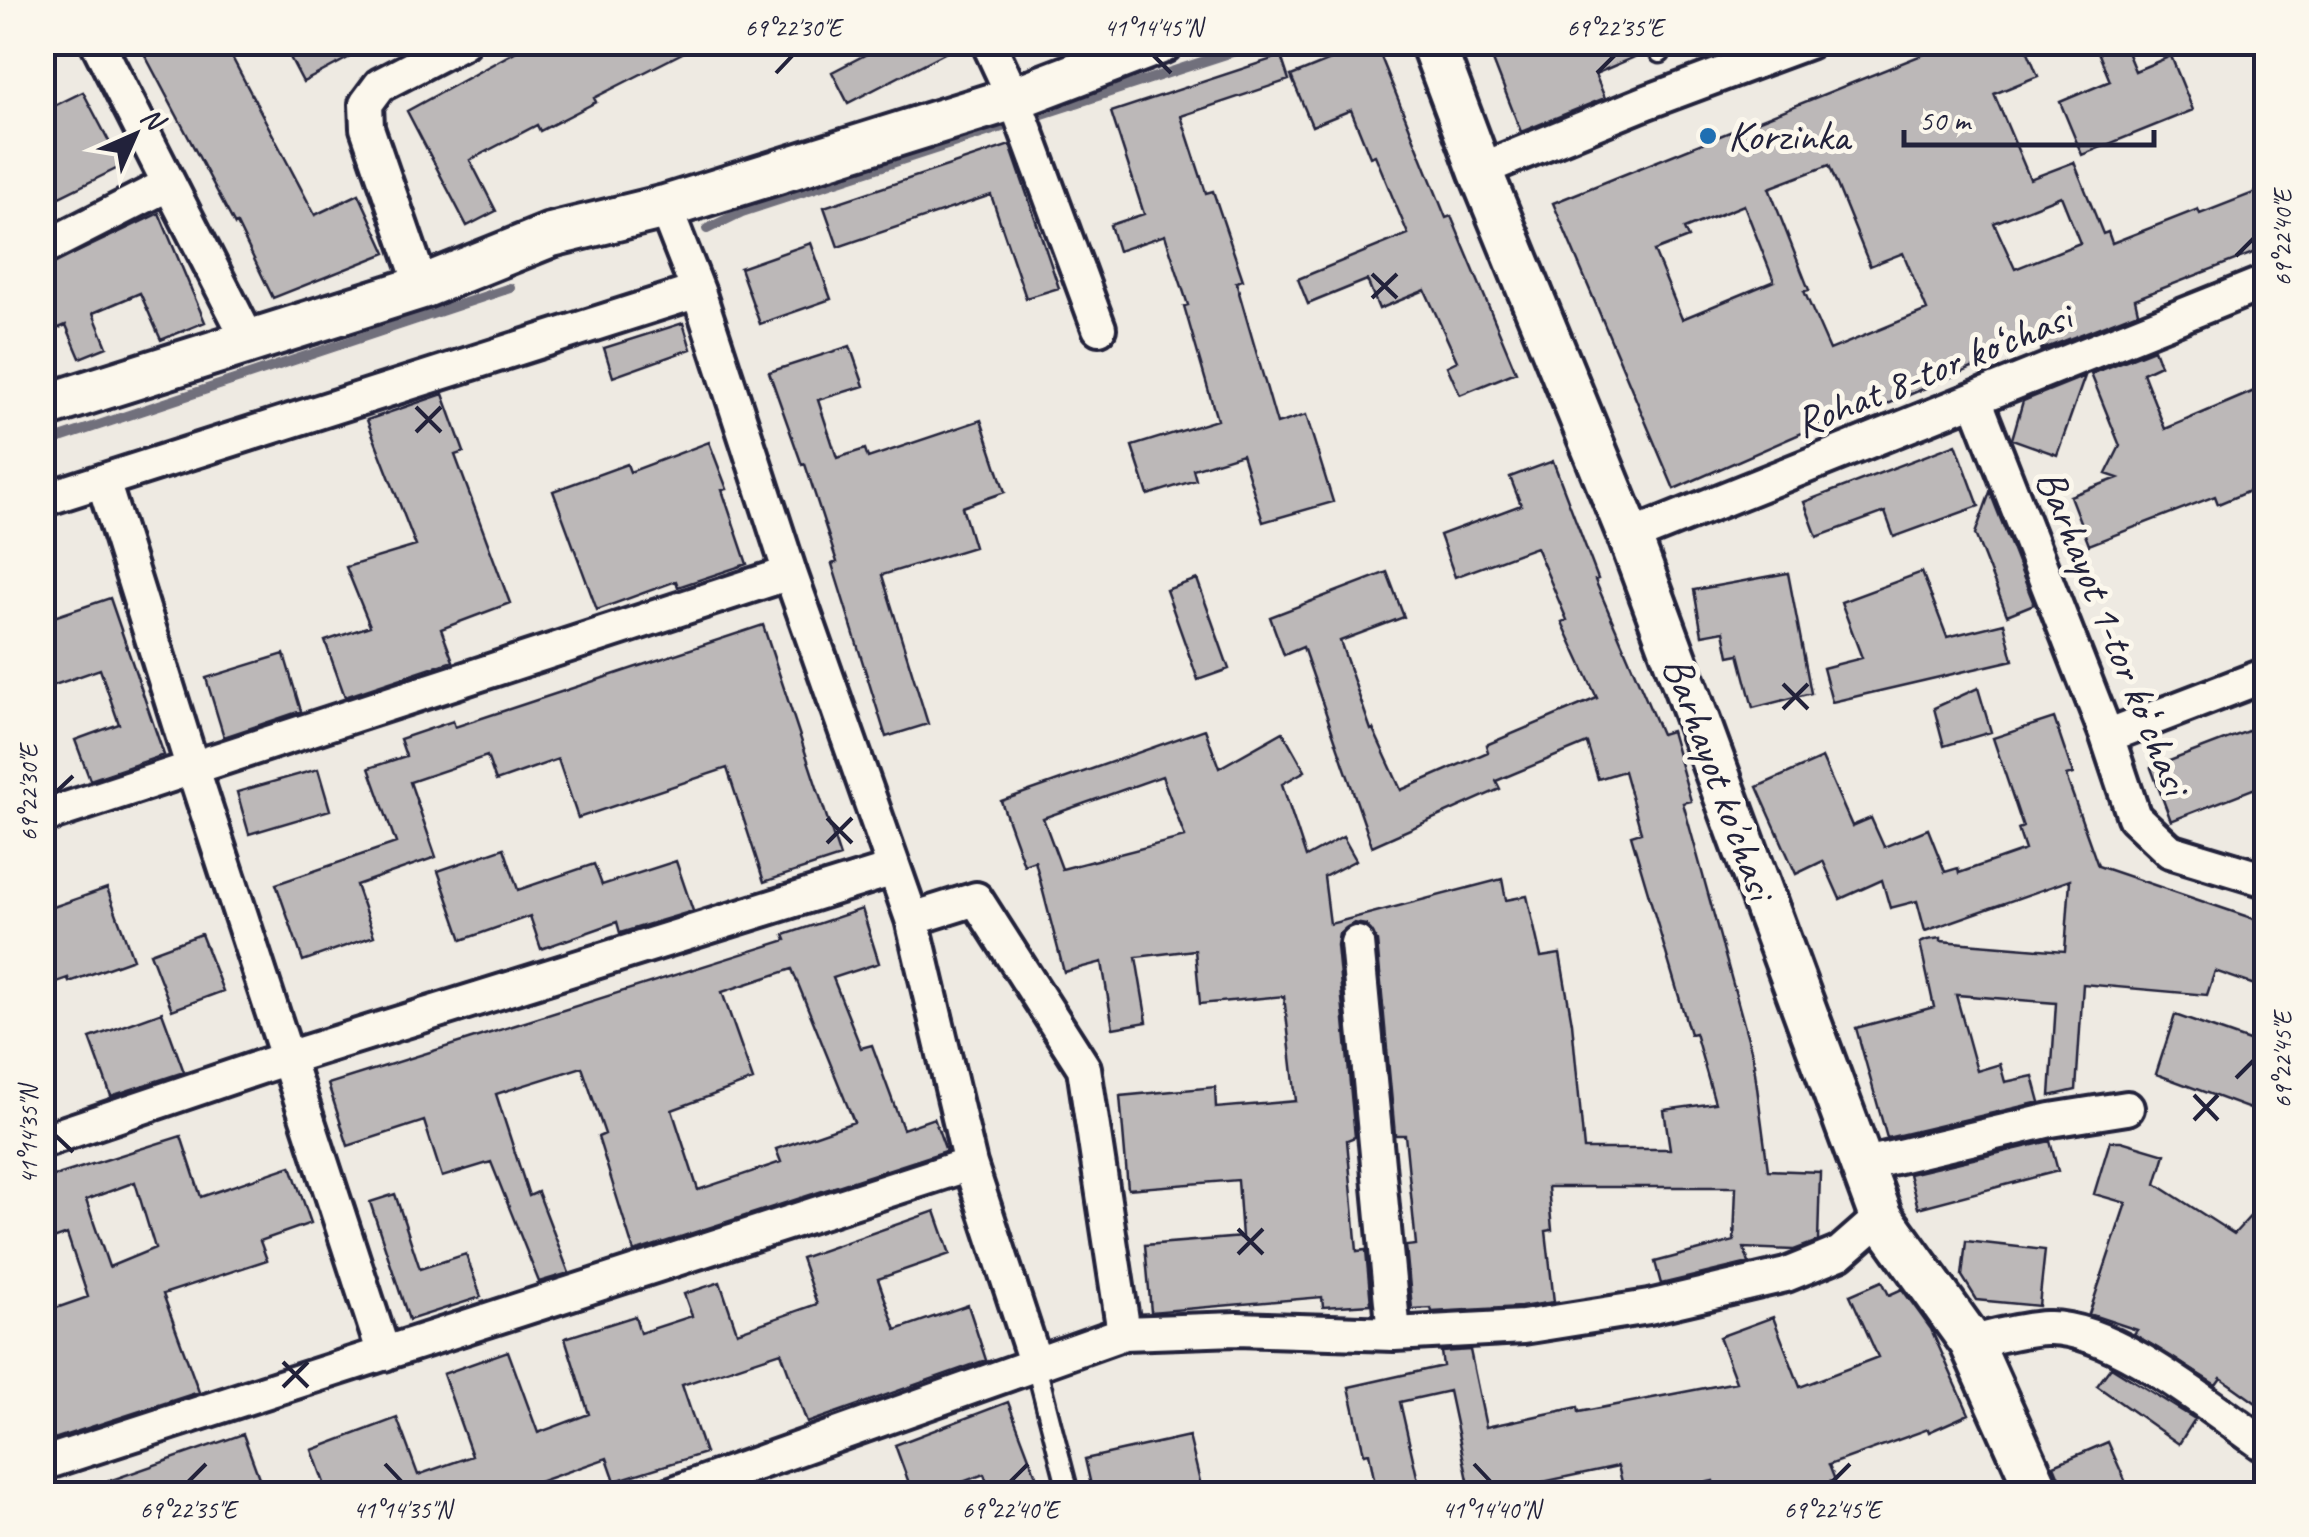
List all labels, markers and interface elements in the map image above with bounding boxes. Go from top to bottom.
text: 69°22'30"E [745,12,844,44]
text: 41°14'45"N [1104,12,1206,44]
text: 69°22'35"E [1567,12,1666,44]
north arrow [85,85,185,185]
scale bar [1904,85,2154,147]
text: N [134,99,174,139]
text: 50 m [1919,101,1972,139]
place label: Korzinka [1728,110,1853,163]
marker: Korzinka [1697,125,1719,147]
text: 69°22'40"E [2267,187,2299,286]
street label: Rohat 8-tor ko‘chasi [1787,289,2084,450]
street label: Barhayot 1-tor koʻchasi [2024,462,2204,807]
street label: Barhayot ko'chasi [1651,650,1789,911]
text: 69°22'30"E [13,742,45,841]
text: 69°22'45"E [2267,1009,2299,1108]
text: 41°14'35"N [13,1082,45,1184]
text: 69°22'35"E [140,1494,239,1526]
text: 41°14'35"N [353,1494,455,1526]
text: 69°22'40"E [962,1494,1061,1526]
text: 41°14'40"N [1442,1494,1544,1526]
text: 69°22'45"E [1784,1494,1883,1526]

